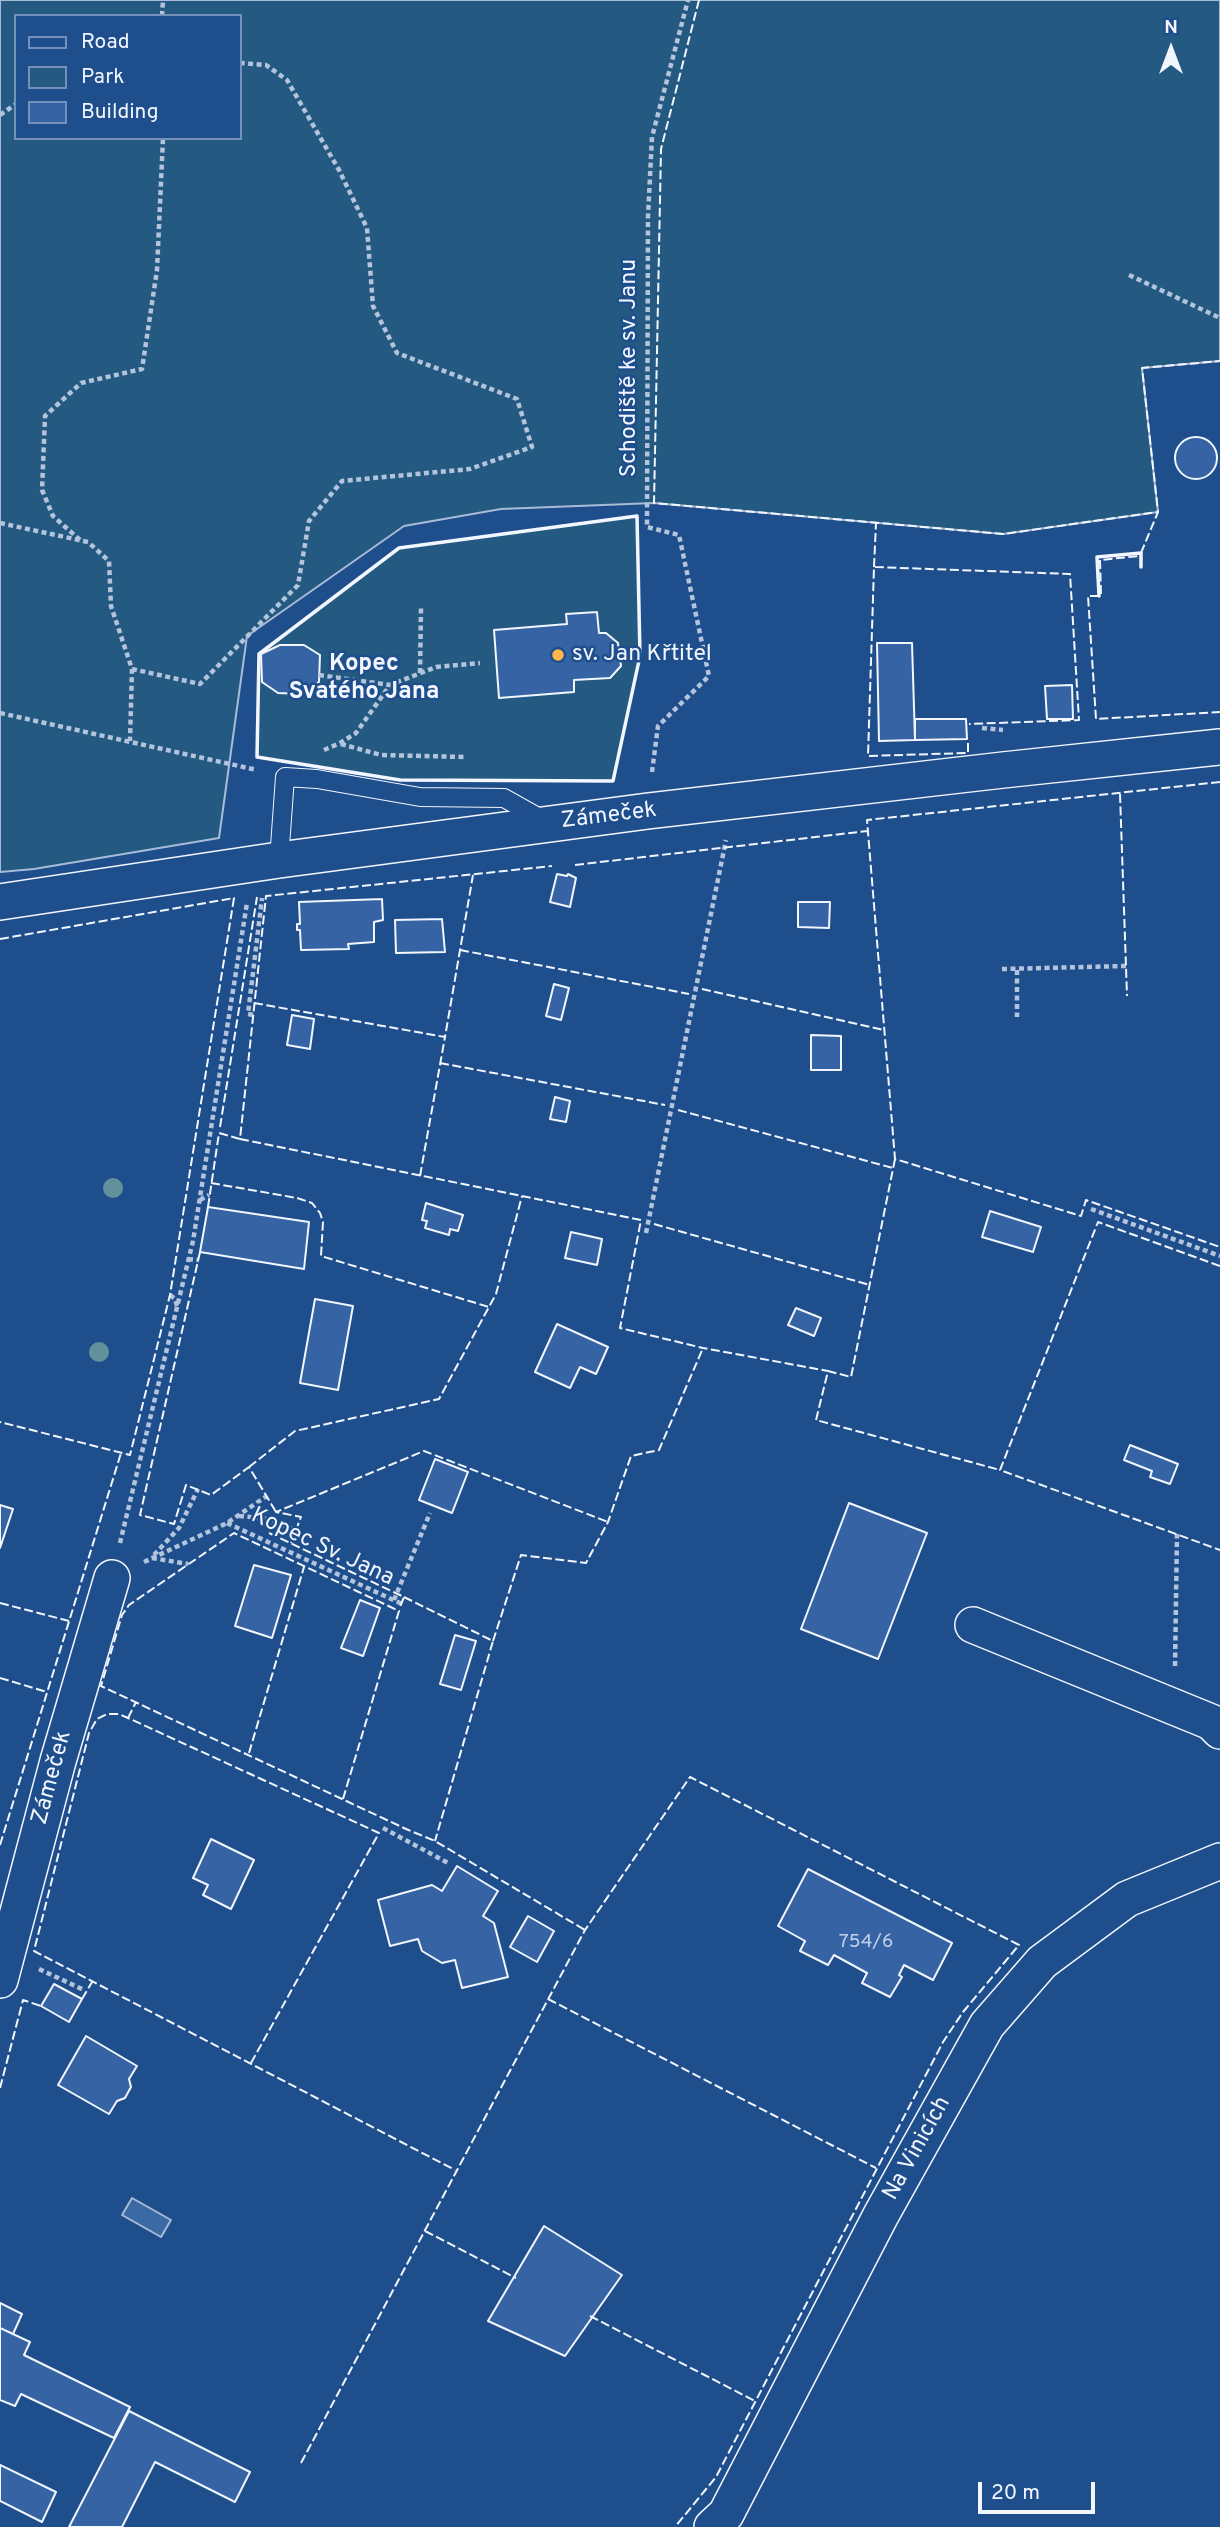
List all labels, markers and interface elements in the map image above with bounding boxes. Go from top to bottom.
legend [14,14,242,140]
north arrow [1136,14,1206,84]
text: N [1164,16,1178,40]
text: Road [81,29,130,56]
text: Park [81,64,124,91]
text: Building [81,99,159,126]
street label: Schodiště ke sv. Janu [616,259,644,477]
place label: sv. Jan Křtitel [572,641,712,669]
marker: sv. Jan Křtitel [550,647,566,663]
district label: Kopec Svatého Jana [289,651,439,707]
street label: Zámeček [560,797,658,837]
street label: Kopec Sv. Jana [246,1503,398,1593]
street label: Zámeček [27,1728,79,1828]
house number: 754/6 [839,1932,893,1954]
street label: Na Vinicích [878,2092,958,2206]
scale bar [982,2468,1099,2512]
text: 20 m [991,2480,1040,2507]

